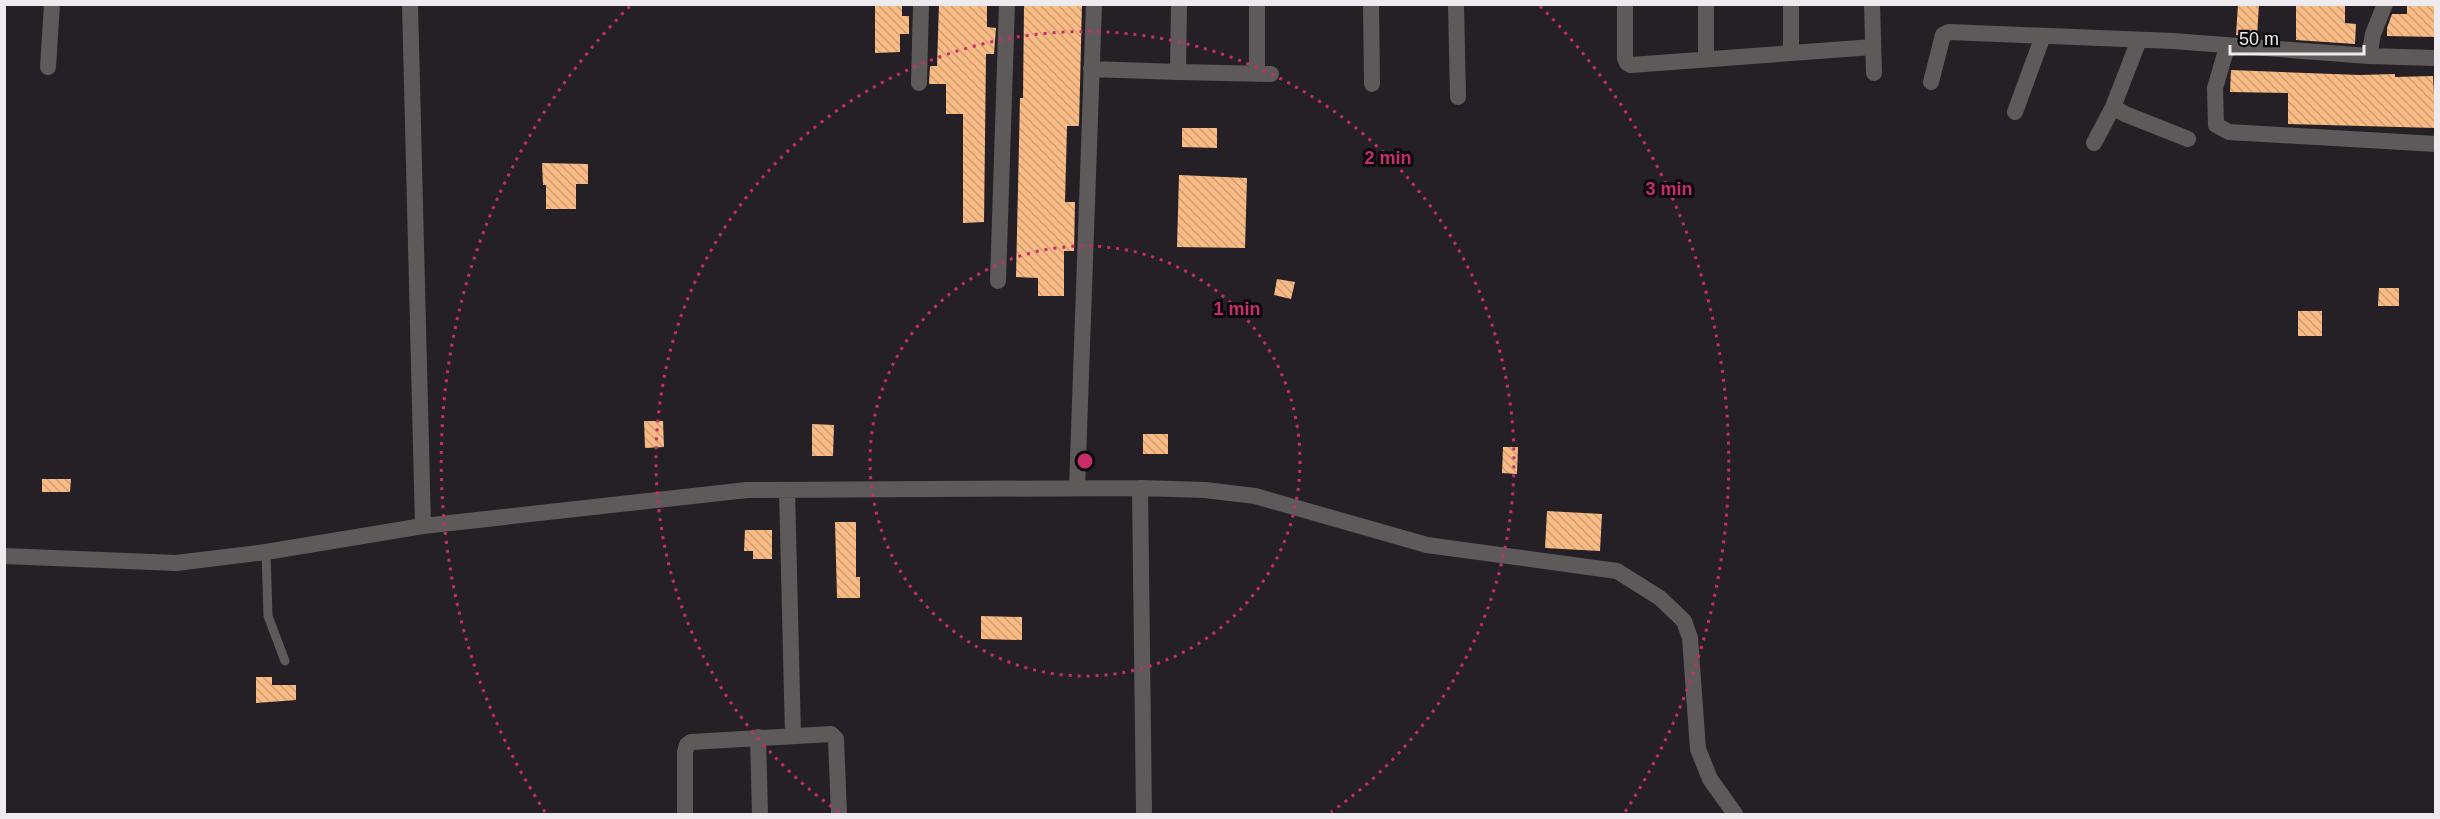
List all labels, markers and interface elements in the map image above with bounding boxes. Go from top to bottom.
scale bar [2230,18,2364,56]
text: 50 m [2239,29,2279,49]
text: 2 min [1364,148,1412,168]
text: 3 min [1645,179,1693,199]
text: 1 min [1213,299,1261,319]
centre of rings [1075,451,1095,471]

